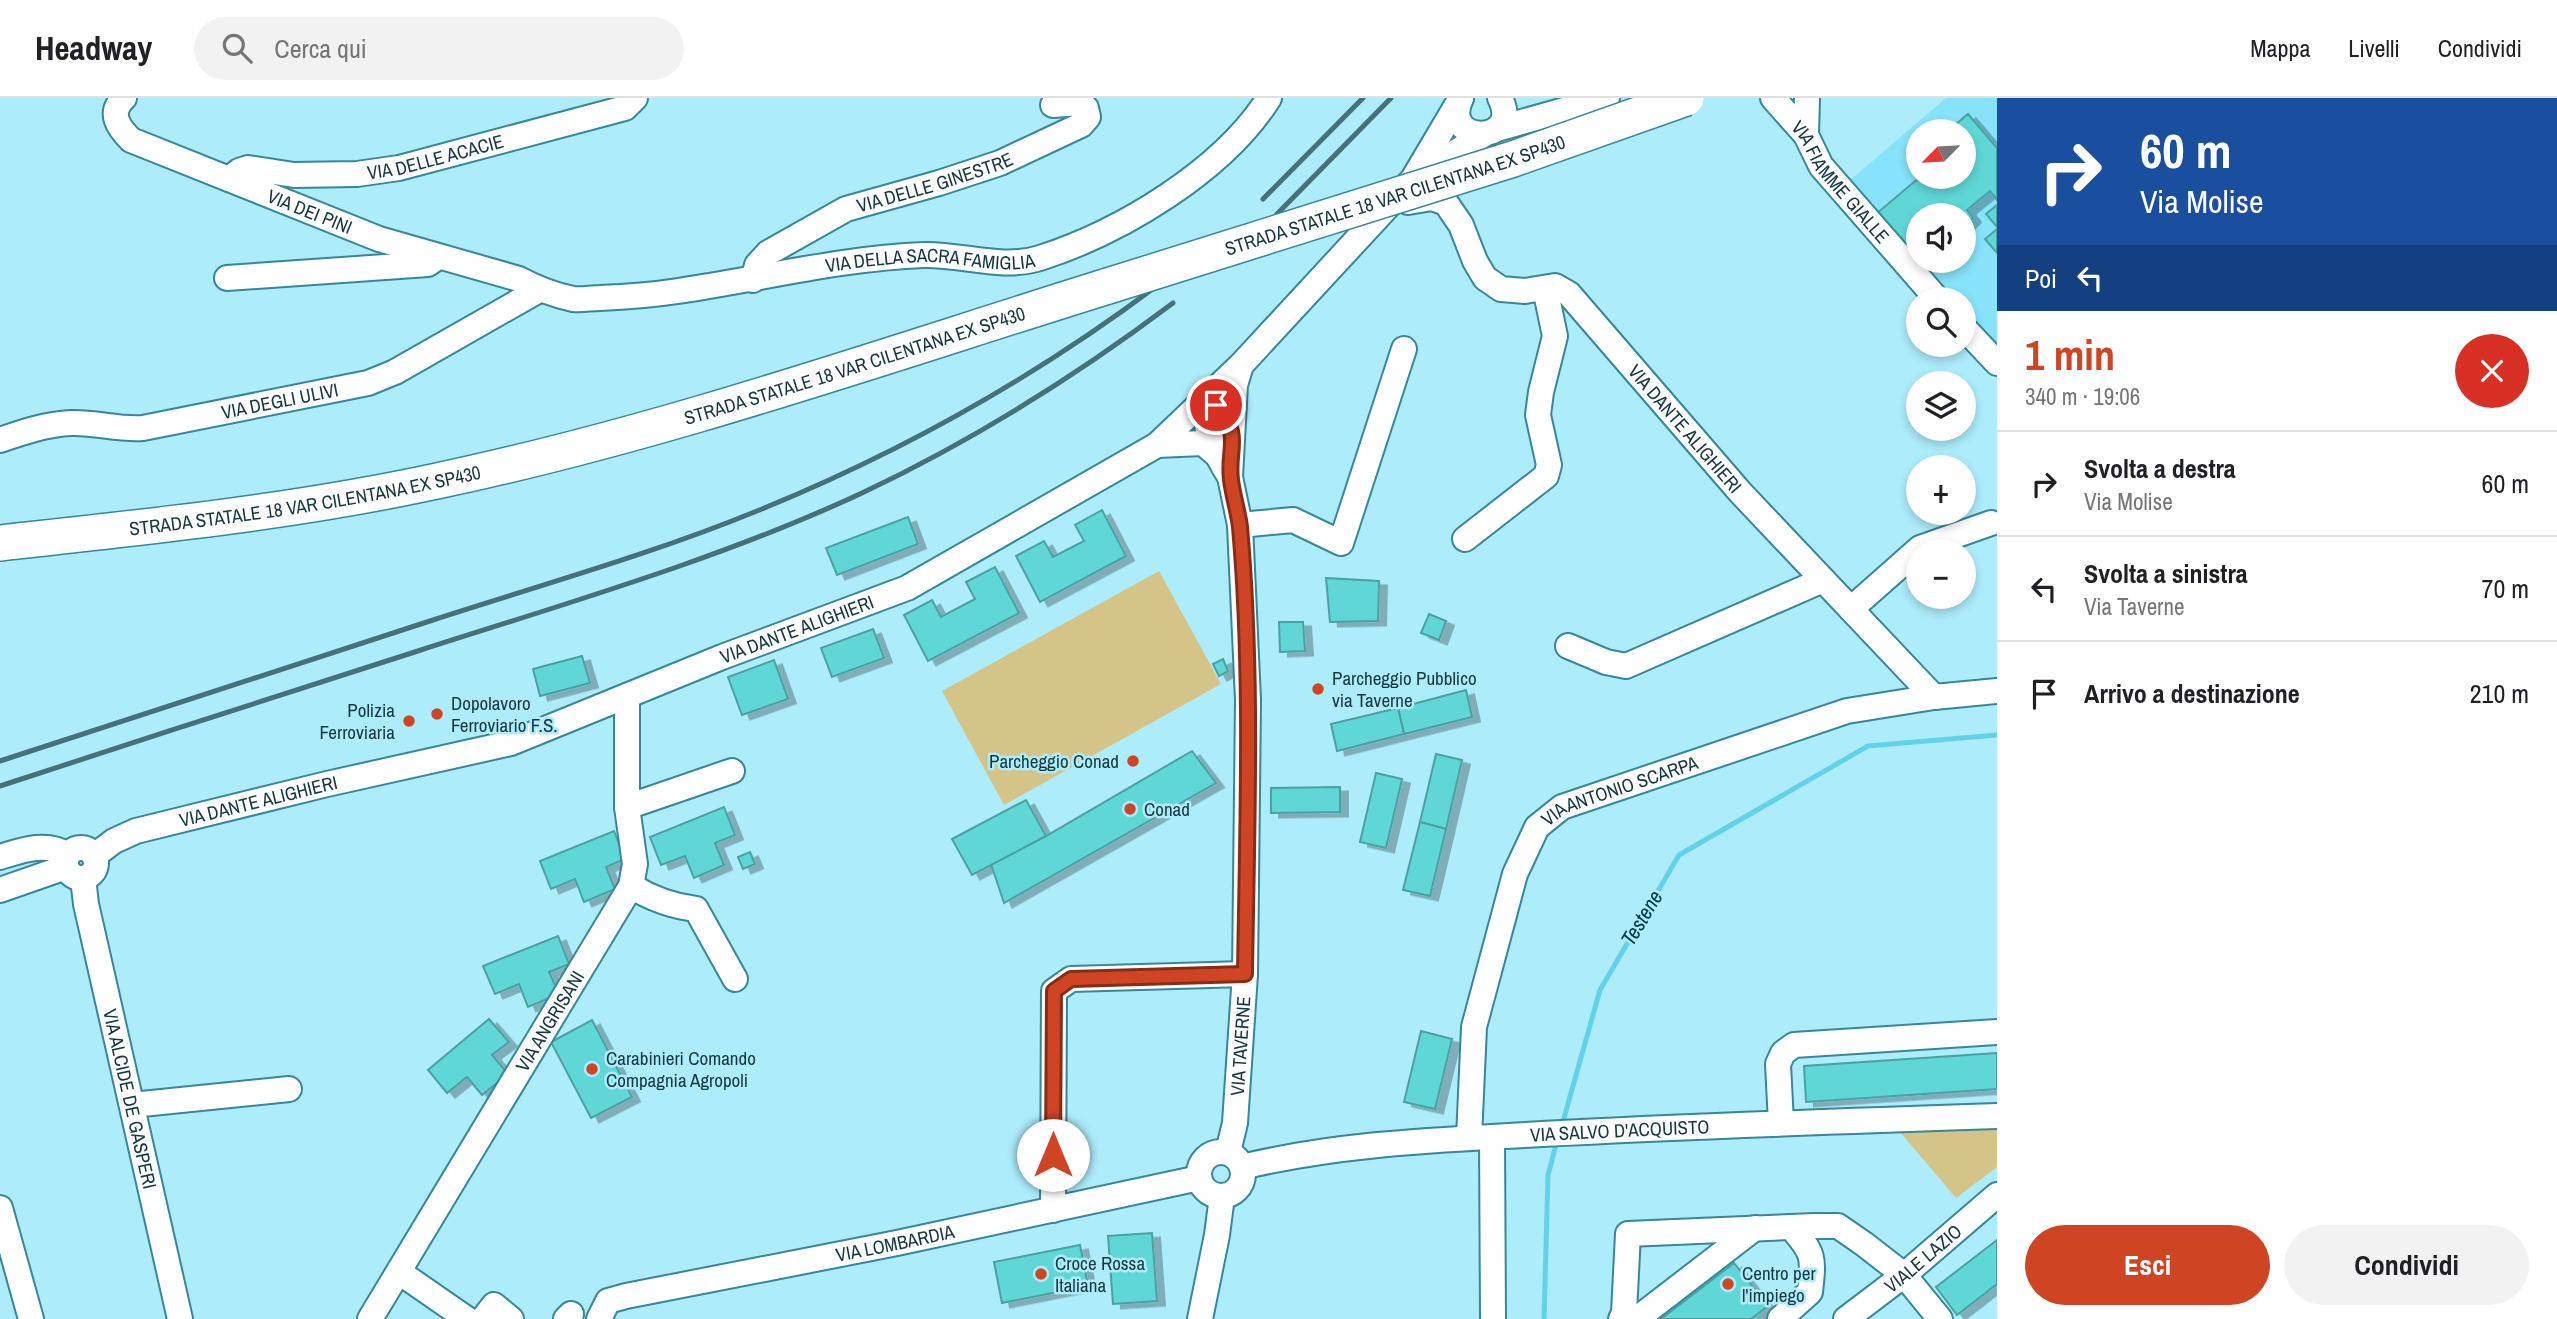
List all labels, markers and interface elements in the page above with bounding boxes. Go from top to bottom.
search box [194,17,684,80]
text: Headway [35,26,152,70]
icon: search [218,29,256,67]
text: Cerca qui [274,31,367,66]
text: Mappa [2250,32,2310,64]
text: Livelli [2348,32,2400,64]
text: Condividi [2438,32,2522,64]
street label: VIA FIAMME GIALLE [1786,115,1895,248]
text: 60 m [2140,117,2232,183]
north arrow [1906,119,1976,189]
map controls [1906,119,1976,609]
icon: right [2025,126,2116,217]
street label: VIA DELLE ACACIE [365,128,506,185]
street label: STRADA STATALE 18 VAR CILENTANA EX SP430 [1222,129,1569,262]
street label: VIA DELLE GINESTRE [854,146,1017,218]
text: Via Molise [2140,180,2264,223]
street label: VIA DEI PINI [264,183,356,240]
button: sound [1906,203,1976,273]
street label: VIA DELLA SACRA FAMIGLIA [823,242,1038,278]
icon: left [2071,259,2109,297]
text: Poi [2025,261,2057,296]
button: search [1906,287,1976,357]
street label: STRADA STATALE 18 VAR CILENTANA EX SP430 [681,300,1028,431]
text: 1 min [2025,327,2115,383]
button: close [2455,334,2529,408]
street label: VIA DANTE ALIGHIERI [1622,359,1748,498]
button: layers [1906,371,1976,441]
pin [1186,375,1246,435]
street label: VIA DEGLI ULIVI [219,376,341,425]
text: 340 m · 19:06 [2025,381,2140,412]
icon: arrive [1197,386,1235,424]
text: Svolta a destra [2084,451,2236,486]
button: + [1906,455,1976,525]
street label: STRADA STATALE 18 VAR CILENTANA EX SP430 [128,459,483,542]
icon: right [2025,465,2063,503]
text: 60 m [2482,466,2529,501]
text: Via Molise [2084,486,2173,517]
button: − [1906,539,1976,609]
text: Svolta a sinistra [2084,556,2248,591]
icon: left [2025,570,2063,608]
text: 70 m [2482,571,2529,606]
street label: VIA DANTE ALIGHIERI [716,589,877,670]
text: Via Taverne [2084,591,2184,622]
place label: Parcheggio Pubblico via Taverne [1332,665,1477,713]
icon: arrive [2025,675,2063,713]
text: Arrivo a destinazione [2084,676,2300,711]
text: 210 m [2470,676,2529,711]
marker: Parcheggio Pubblico via Taverne [1310,681,1326,697]
place label: Dopolavoro Ferroviario F.S. [451,690,558,738]
place label: Polizia Ferroviaria [320,697,395,745]
marker: Dopolavoro Ferroviario F.S. [429,706,445,722]
marker: Polizia Ferroviaria [401,713,417,729]
place label: Parcheggio Conad [989,748,1119,774]
street label: VIA ANTONIO SCARPA [1536,749,1702,832]
marker: Parcheggio Conad [1125,753,1141,769]
street label: VIA DANTE ALIGHIERI [176,769,340,833]
place label: Conad [1144,796,1190,822]
marker: Conad [1122,801,1138,817]
water label: Testene [1614,885,1669,951]
street label: VIA ANGRISANI [509,966,590,1076]
street label: VIA TAVERNE [1224,995,1256,1097]
street label: VIA ALCIDE DE GASPERI [97,1006,163,1191]
place label: Carabinieri Comando Compagnia Agropoli [606,1045,756,1093]
marker: Carabinieri Comando Compagnia Agropoli [584,1061,600,1077]
street label: VIA SALVO D'ACQUISTO [1529,1113,1710,1148]
position arrow [1016,1118,1090,1192]
street label: VIA LOMBARDIA [833,1218,957,1268]
street label: VIALE LAZIO [1879,1218,1967,1298]
button: Esci [2025,1225,2270,1305]
button: Condividi [2284,1225,2529,1305]
place label: Croce Rossa Italiana [1055,1250,1145,1298]
place label: Centro per l'impiego [1742,1260,1816,1308]
marker: Croce Rossa Italiana [1033,1266,1049,1282]
marker: Centro per l'impiego [1720,1276,1736,1292]

